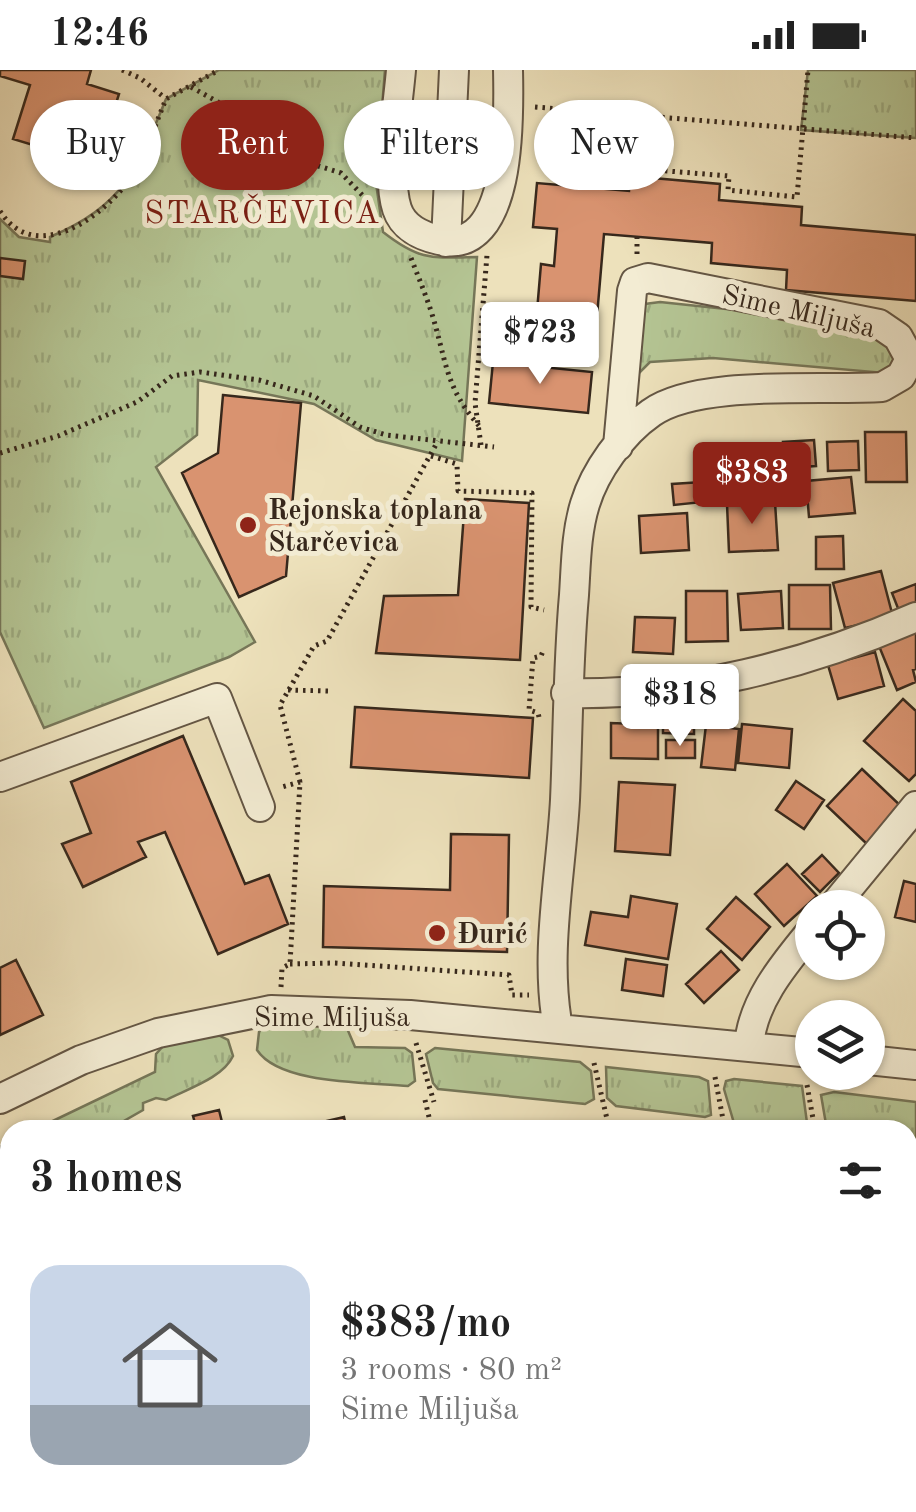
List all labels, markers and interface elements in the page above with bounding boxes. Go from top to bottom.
text: 12:46 [50,16,149,54]
chip: Buy [30,100,161,190]
chip: Rent [181,100,324,190]
chip: Filters [344,100,514,190]
chip: New [534,100,674,190]
district label: STARČEVICA [144,193,382,231]
street label: Sime Miljuša [719,282,878,344]
pin: $723 [481,302,599,387]
text: $723 [503,318,577,350]
pin: $383 [693,442,811,527]
text: $383 [715,458,789,490]
place label: Rejonska toplana Starčevica [268,498,482,558]
marker: Rejonska toplana Starčevica [237,514,259,536]
pin: $318 [621,664,739,749]
text: $318 [643,680,717,712]
map controls [795,890,885,1090]
button: locate [795,890,885,980]
marker: Đurić [426,922,448,944]
place label: Đurić [457,922,528,950]
button: layers [795,1000,885,1090]
street label: Sime Miljuša [254,1005,410,1033]
icon: filters [833,1153,888,1208]
text: 3 homes [30,1159,182,1201]
text: $383/mo [340,1304,511,1346]
icon: home [110,1305,230,1425]
text: 3 rooms · 80 m² [340,1355,562,1387]
text: Sime Miljuša [340,1395,519,1427]

